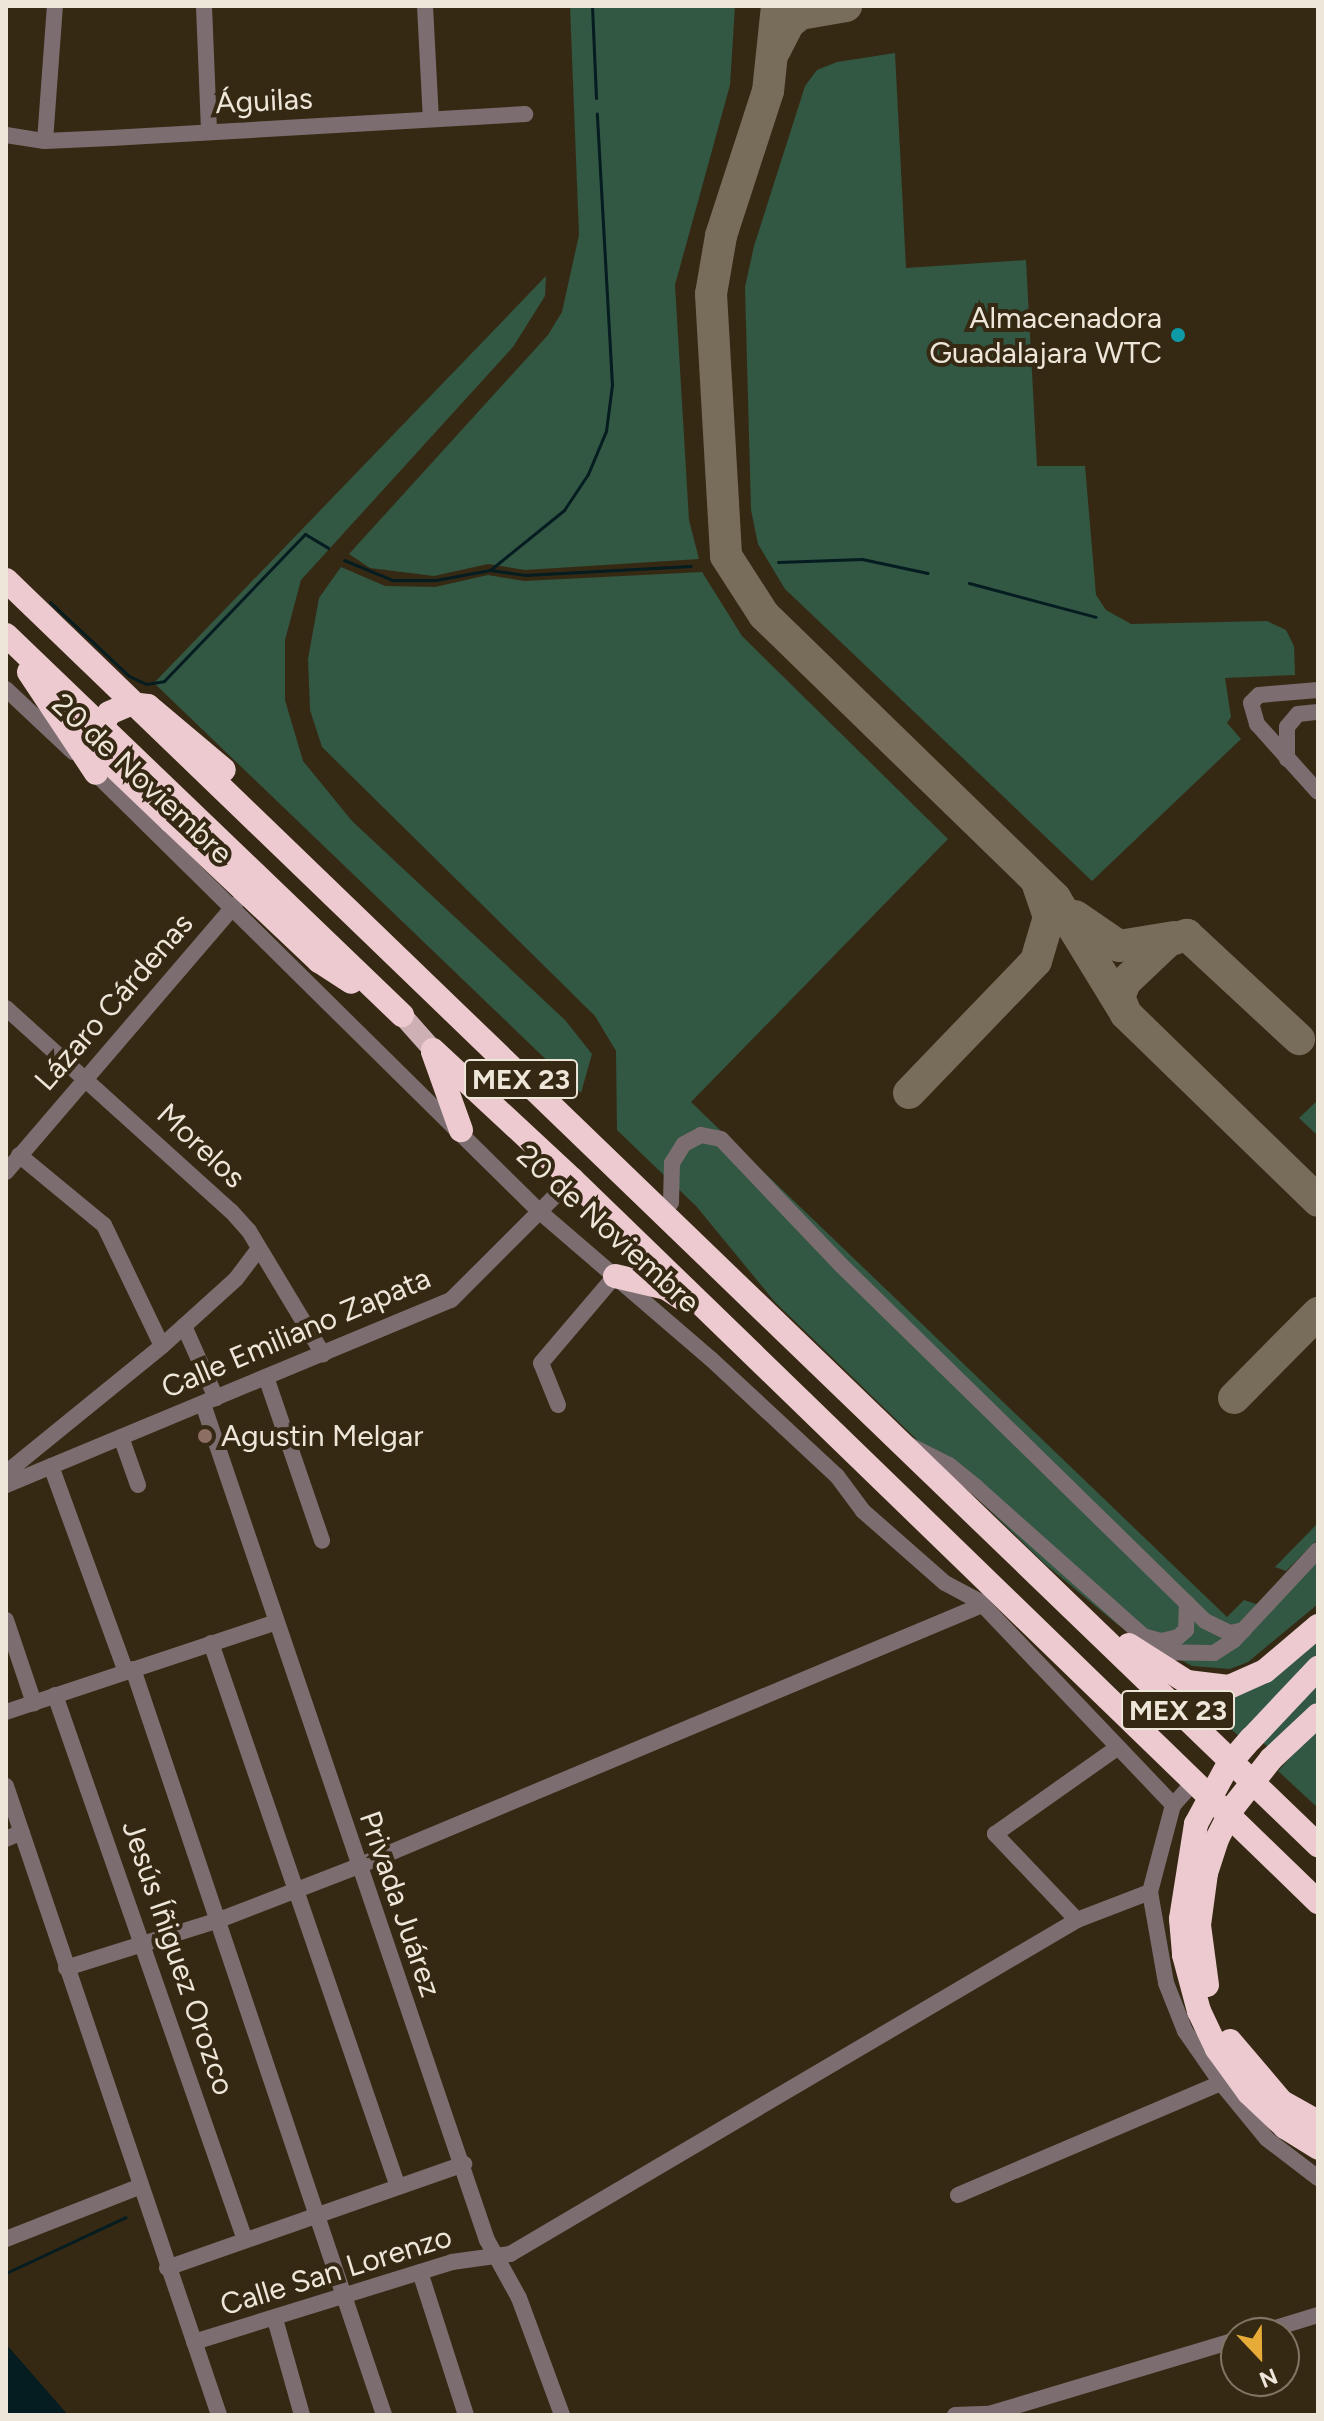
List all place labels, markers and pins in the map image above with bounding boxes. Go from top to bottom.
place label: Almacenadora Guadalajara WTC [929,300,1162,370]
marker: Almacenadora Guadalajara WTC [1169,326,1187,344]
place label: Agustin Melgar [221,1418,423,1454]
marker: Agustin Melgar [196,1427,214,1445]

